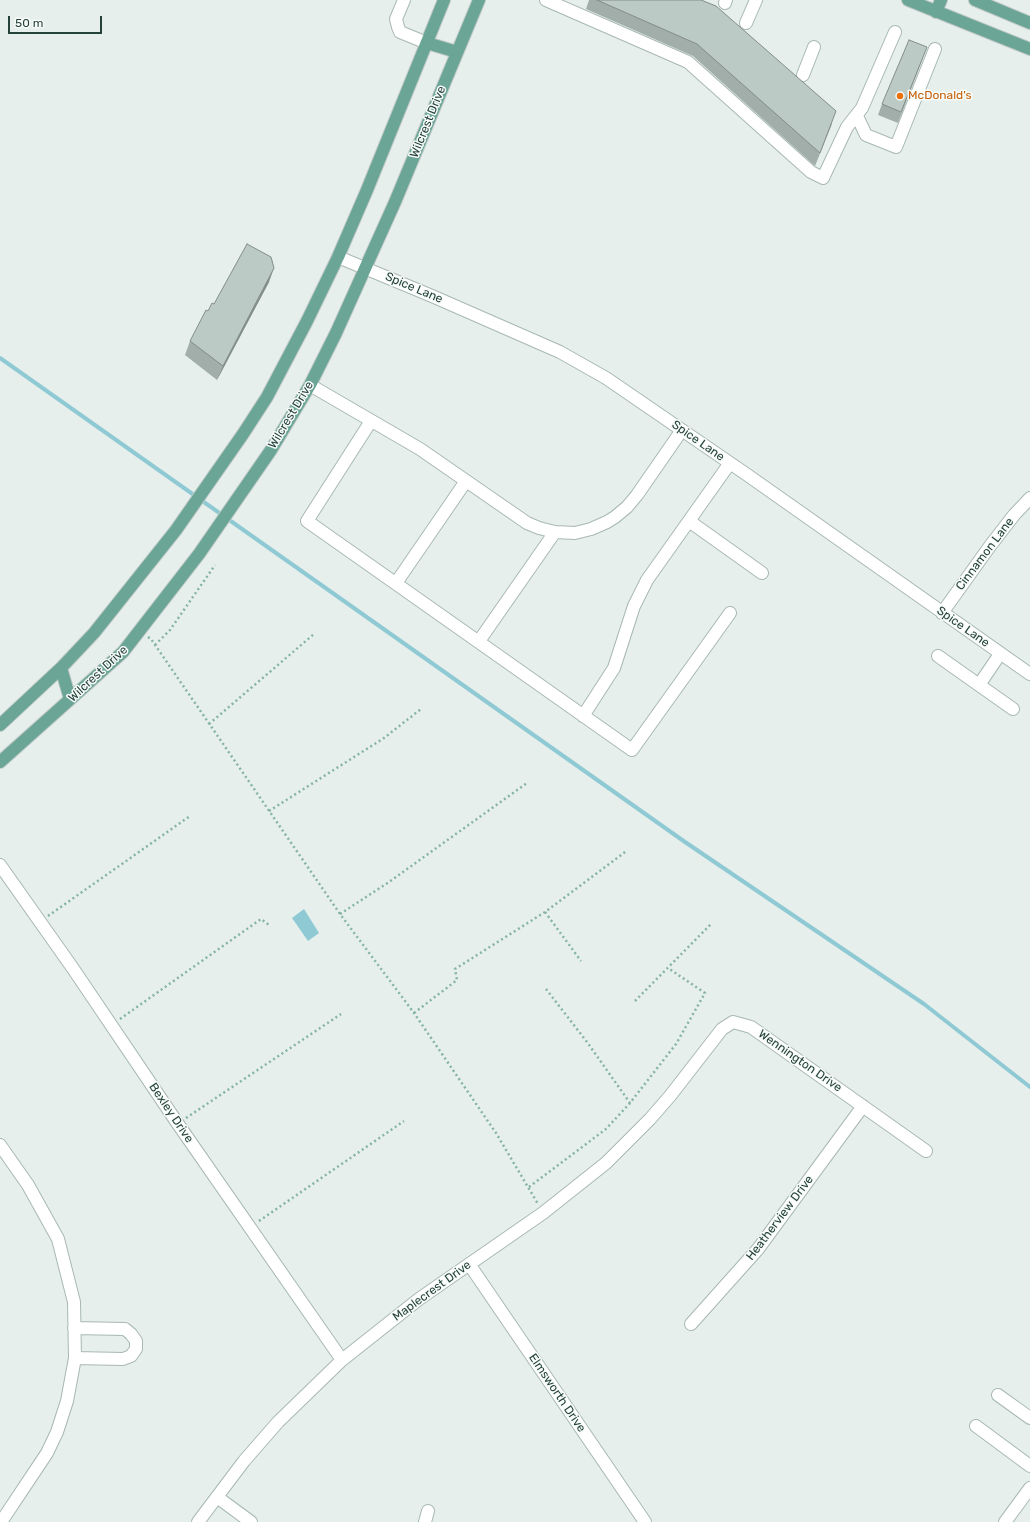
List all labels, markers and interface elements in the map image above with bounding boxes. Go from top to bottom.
scale bar [10,8,104,34]
text: 50 m [15,16,43,30]
street label: Wilcrest Drive [407,84,449,160]
place label: McDonald's [908,89,972,103]
marker: McDonald's [895,91,905,101]
street label: Spice Lane [383,269,445,307]
street label: Wilcrest Drive [265,379,317,451]
street label: Spice Lane [669,418,727,464]
street label: Cinnamon Lane [953,515,1017,593]
street label: Spice Lane [934,604,992,650]
street label: Wilcrest Drive [65,643,131,705]
street label: Wennington Drive [755,1027,845,1095]
street label: Bexley Drive [146,1080,196,1146]
street label: Heatherview Drive [743,1173,817,1263]
street label: Maplecrest Drive [390,1258,474,1324]
street label: Elmsworth Drive [525,1351,589,1435]

